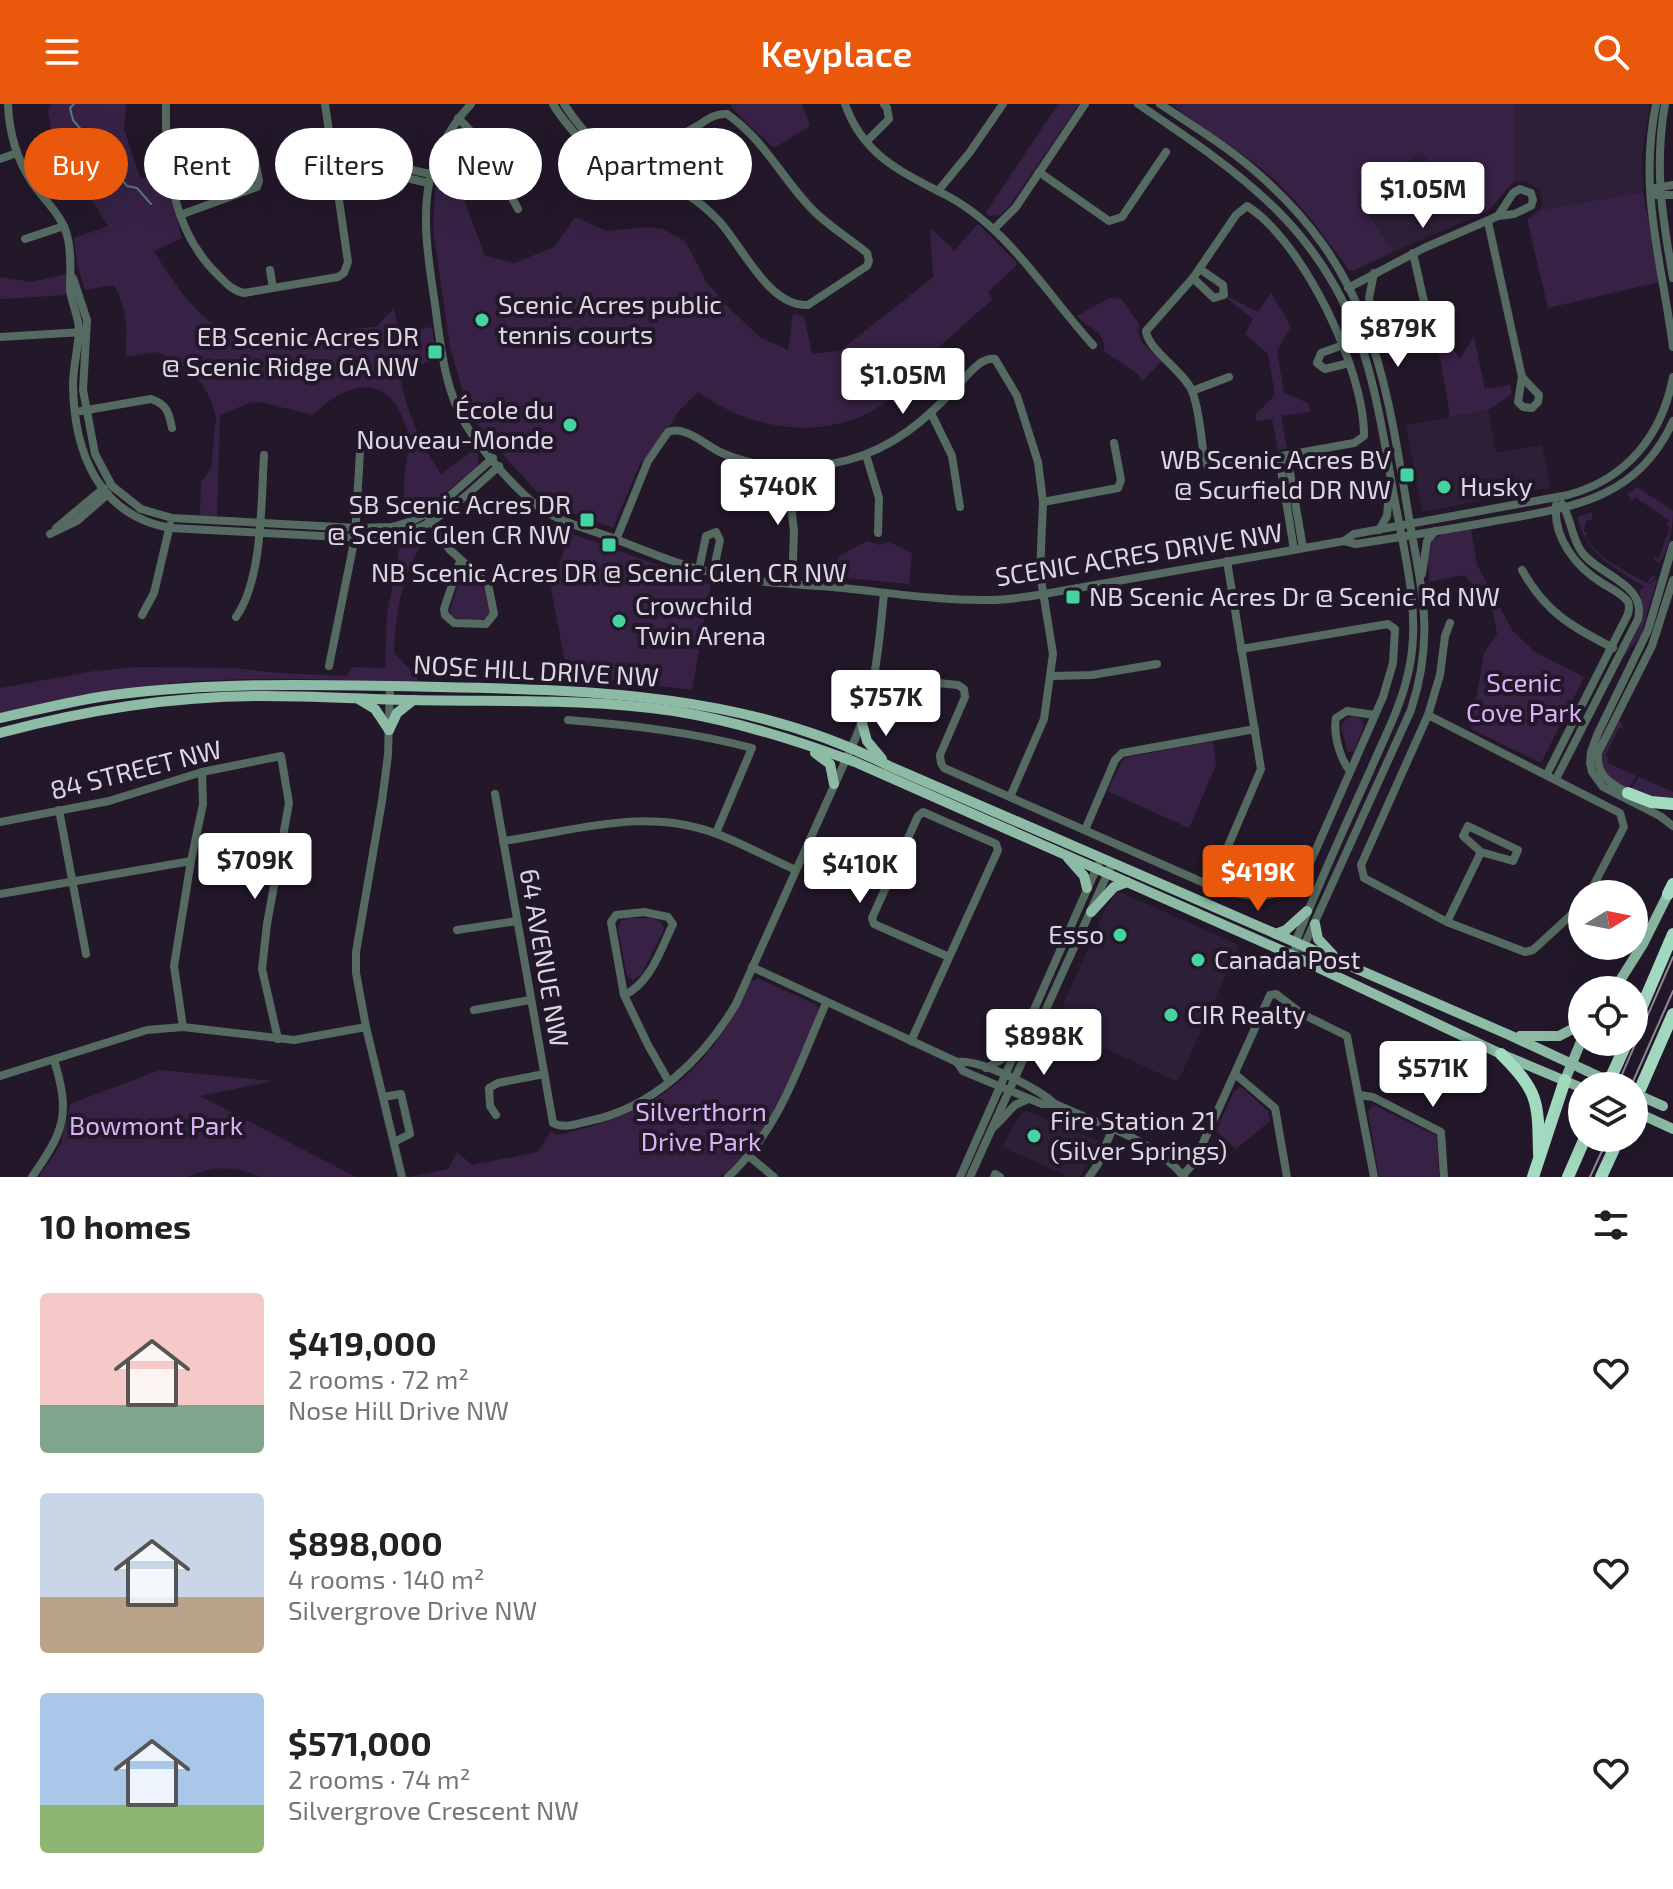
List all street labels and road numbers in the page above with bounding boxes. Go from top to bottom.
street label: SCENIC ACRES DRIVE NW [993,516,1285,592]
street label: NOSE HILL DRIVE NW [412,648,660,691]
street label: 84 STREET NW [47,732,225,805]
street label: 64 AVENUE NW [515,866,576,1049]

